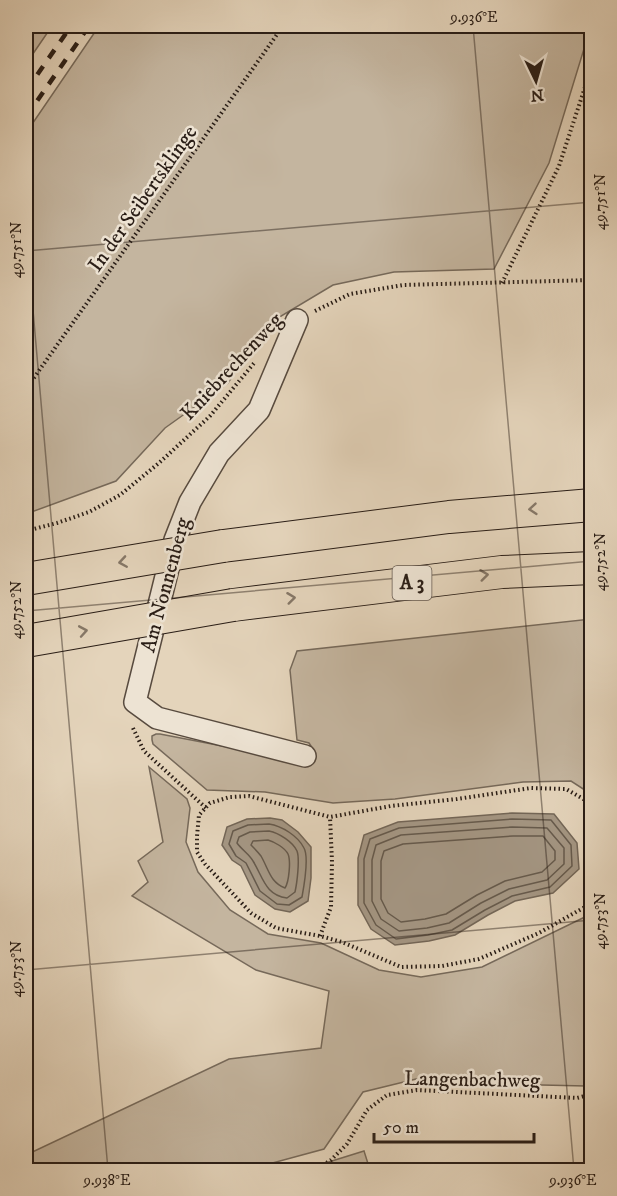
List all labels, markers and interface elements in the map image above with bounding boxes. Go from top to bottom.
text: 9.936°E [449,8,498,27]
north arrow [506,51,566,111]
text: N [530,84,545,105]
street label: In der Seibertsklinge [83,121,203,277]
text: 49.751°N [591,174,610,230]
text: 49.751°N [7,222,26,278]
street label: Kniebrechenweg [175,307,289,426]
one-way arrow [529,502,538,515]
street label: Am Nonnenberg [135,514,197,655]
text: 49.752°N [591,533,610,591]
one-way arrow [119,555,128,567]
road number: A 3 [392,566,432,600]
one-way arrow [480,569,489,581]
text: 49.752°N [7,581,26,639]
one-way arrow [286,592,295,605]
one-way arrow [78,625,88,638]
text: 49.753°N [591,893,610,949]
text: 49.753°N [7,941,26,997]
street label: Langenbachweg [404,1066,541,1094]
scale bar [374,1106,534,1144]
text: 50 m [383,1117,419,1139]
text: 9.938°E [82,1171,131,1190]
text: 9.936°E [548,1171,597,1190]

